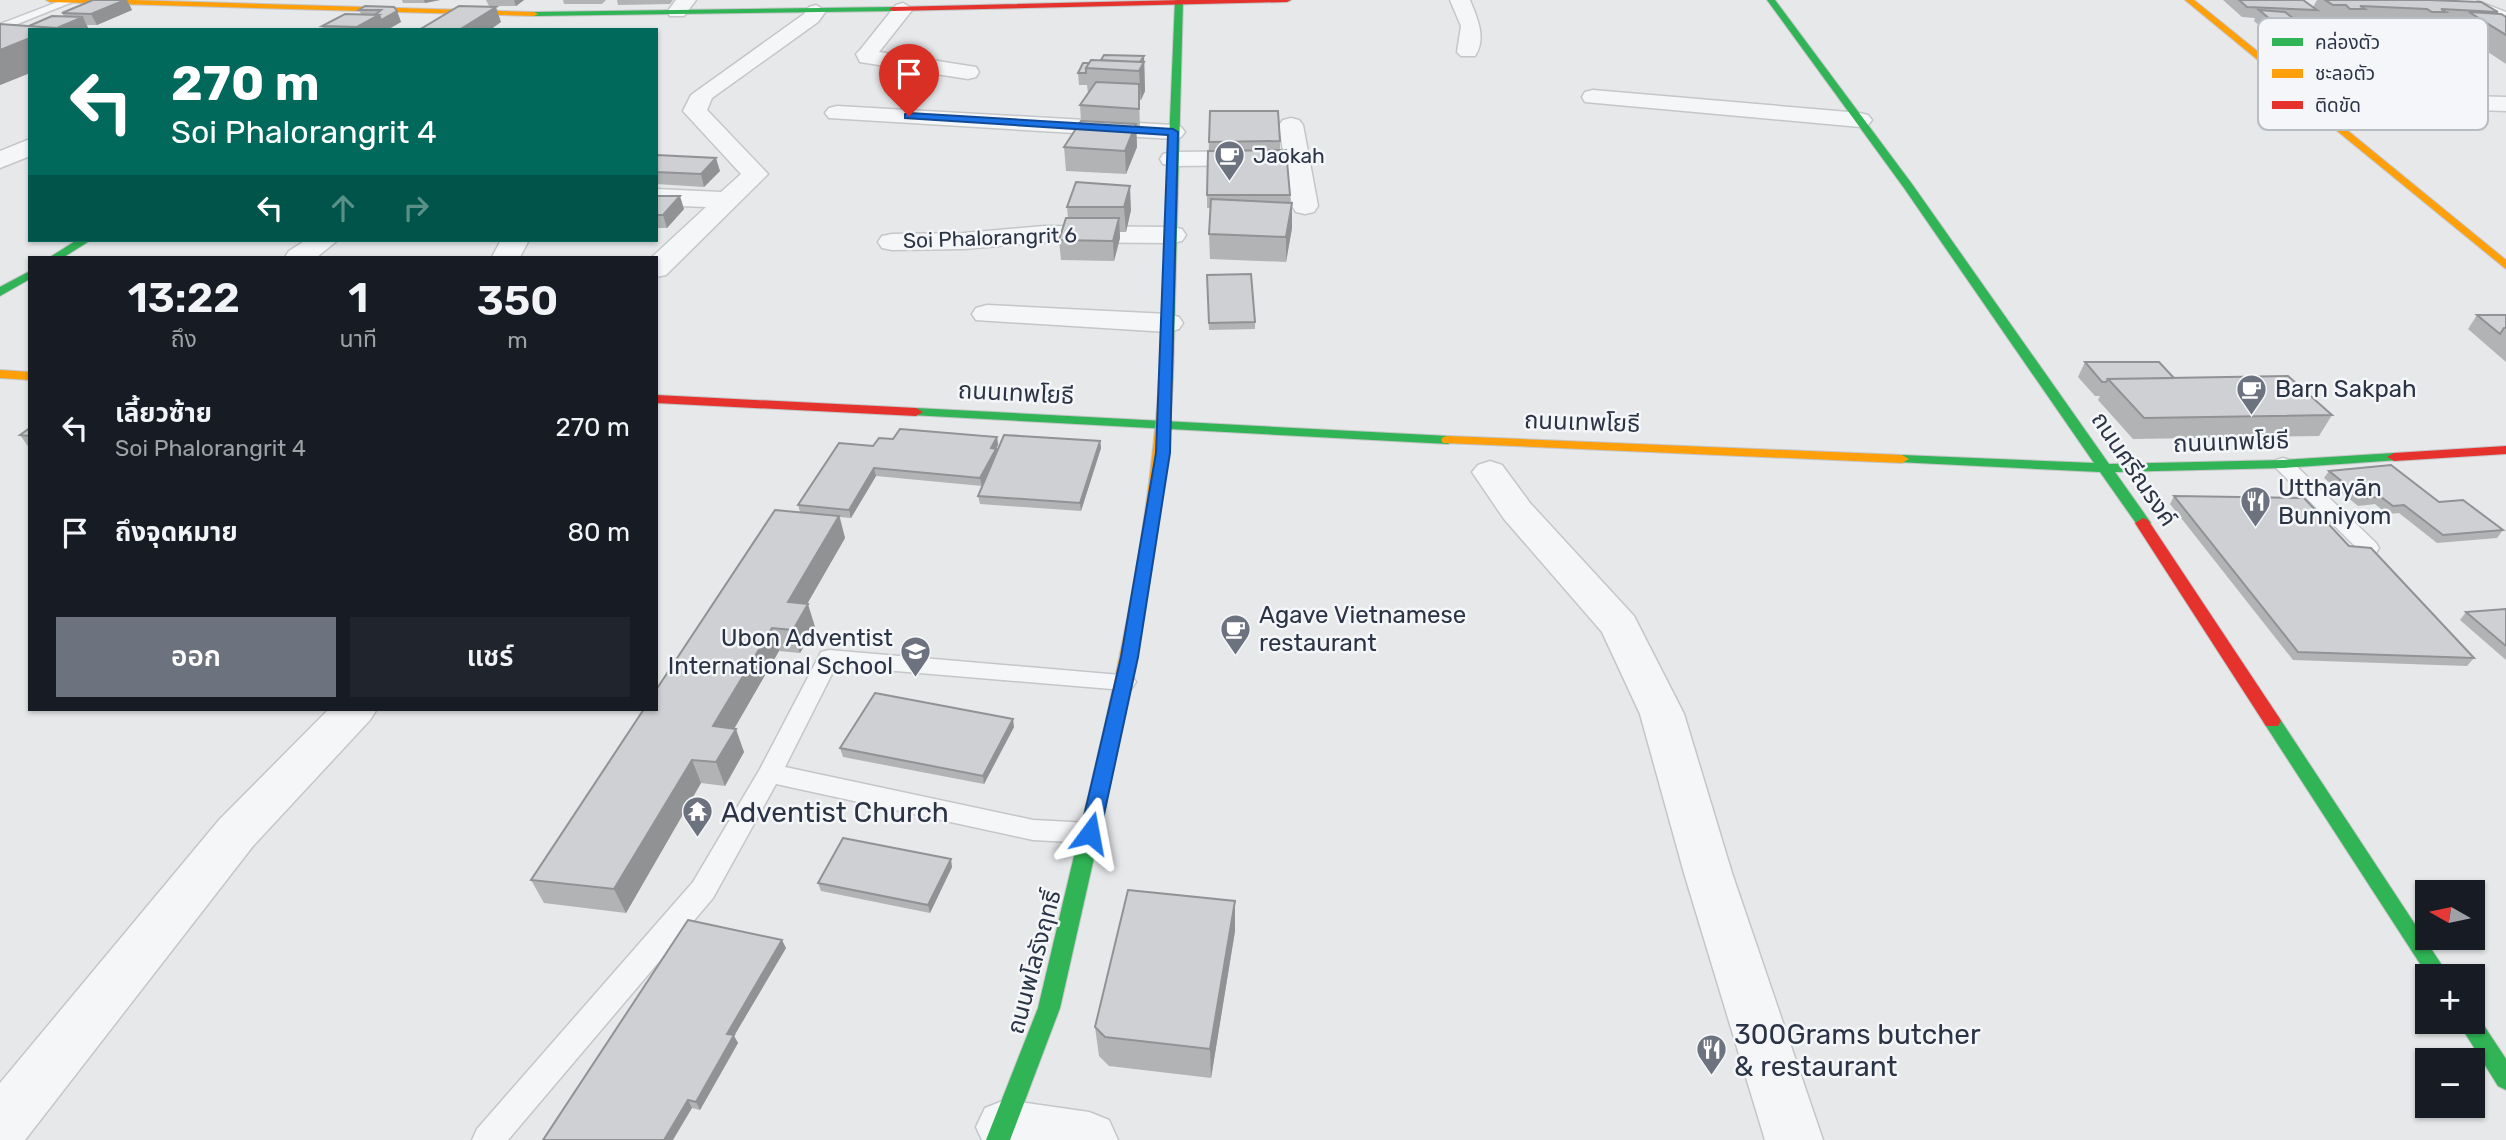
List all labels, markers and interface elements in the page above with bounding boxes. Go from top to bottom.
legend [2258,18,2488,130]
text: คล่องตัว [2315,31,2380,54]
pin [879,44,939,116]
text: 270 m [171,54,320,112]
icon: arrive [890,55,928,93]
icon: left [56,56,147,147]
text: ชะลอตัว [2315,62,2375,85]
text: ติดขัด [2315,94,2361,117]
text: Soi Phalorangrit 4 [171,113,437,151]
cafe icon: Jaokah [1213,139,1247,183]
place label: Jaokah [1253,143,1325,168]
icon: left [251,189,289,227]
icon: ahead [324,189,362,227]
icon: right [397,189,435,227]
street label: Soi Phalorangrit 6 [903,222,1077,253]
text: 13:22 [128,273,240,323]
text: 1 [348,273,368,323]
text: 350 [477,276,558,326]
text: ถึง [171,325,197,353]
text: นาที [340,325,377,353]
text: m [507,326,528,354]
cafe icon: Barn Sakpah [2235,372,2269,416]
place label: Barn Sakpah [2275,375,2417,403]
street label: ถนนเทพโยธี [957,376,1075,410]
text: เลี้ยวซ้าย [115,398,212,429]
street label: ถนนเทพโยธี [1523,406,1641,438]
street label: ถนนศรีณรงค์ [2086,407,2182,531]
icon: left [56,409,94,447]
text: 270 m [555,412,630,443]
street label: ถนนเทพโยธี [2172,426,2290,458]
text: Soi Phalorangrit 4 [115,434,306,462]
place label: Utthayān Bunniyom [2278,474,2391,530]
restaurant icon: Utthayān Bunniyom [2238,485,2272,529]
icon: arrive [56,514,94,552]
text: ถึงจุดหมาย [115,517,238,548]
text: 80 m [567,517,630,548]
place label: Agave Vietnamese restaurant [1259,601,1466,657]
cafe icon: Agave Vietnamese restaurant [1219,612,1253,656]
button: ออก [56,617,336,697]
button: แชร์ [350,617,630,697]
place label: Ubon Adventist International School [668,624,893,680]
school or university icon: Ubon Adventist International School [899,635,933,679]
temple icon: Adventist Church [681,795,715,839]
place label: Adventist Church [721,796,949,829]
position arrow [1053,796,1127,870]
north arrow [2415,880,2485,950]
map controls [2415,880,2485,1118]
street label: ถนนพโลรังฤทธิ์ [1001,886,1067,1037]
button: + [2415,964,2485,1034]
place label: 300Grams butcher & restaurant [1734,1018,1981,1083]
restaurant icon: 300Grams butcher & restaurant [1694,1033,1728,1077]
button: − [2415,1048,2485,1118]

